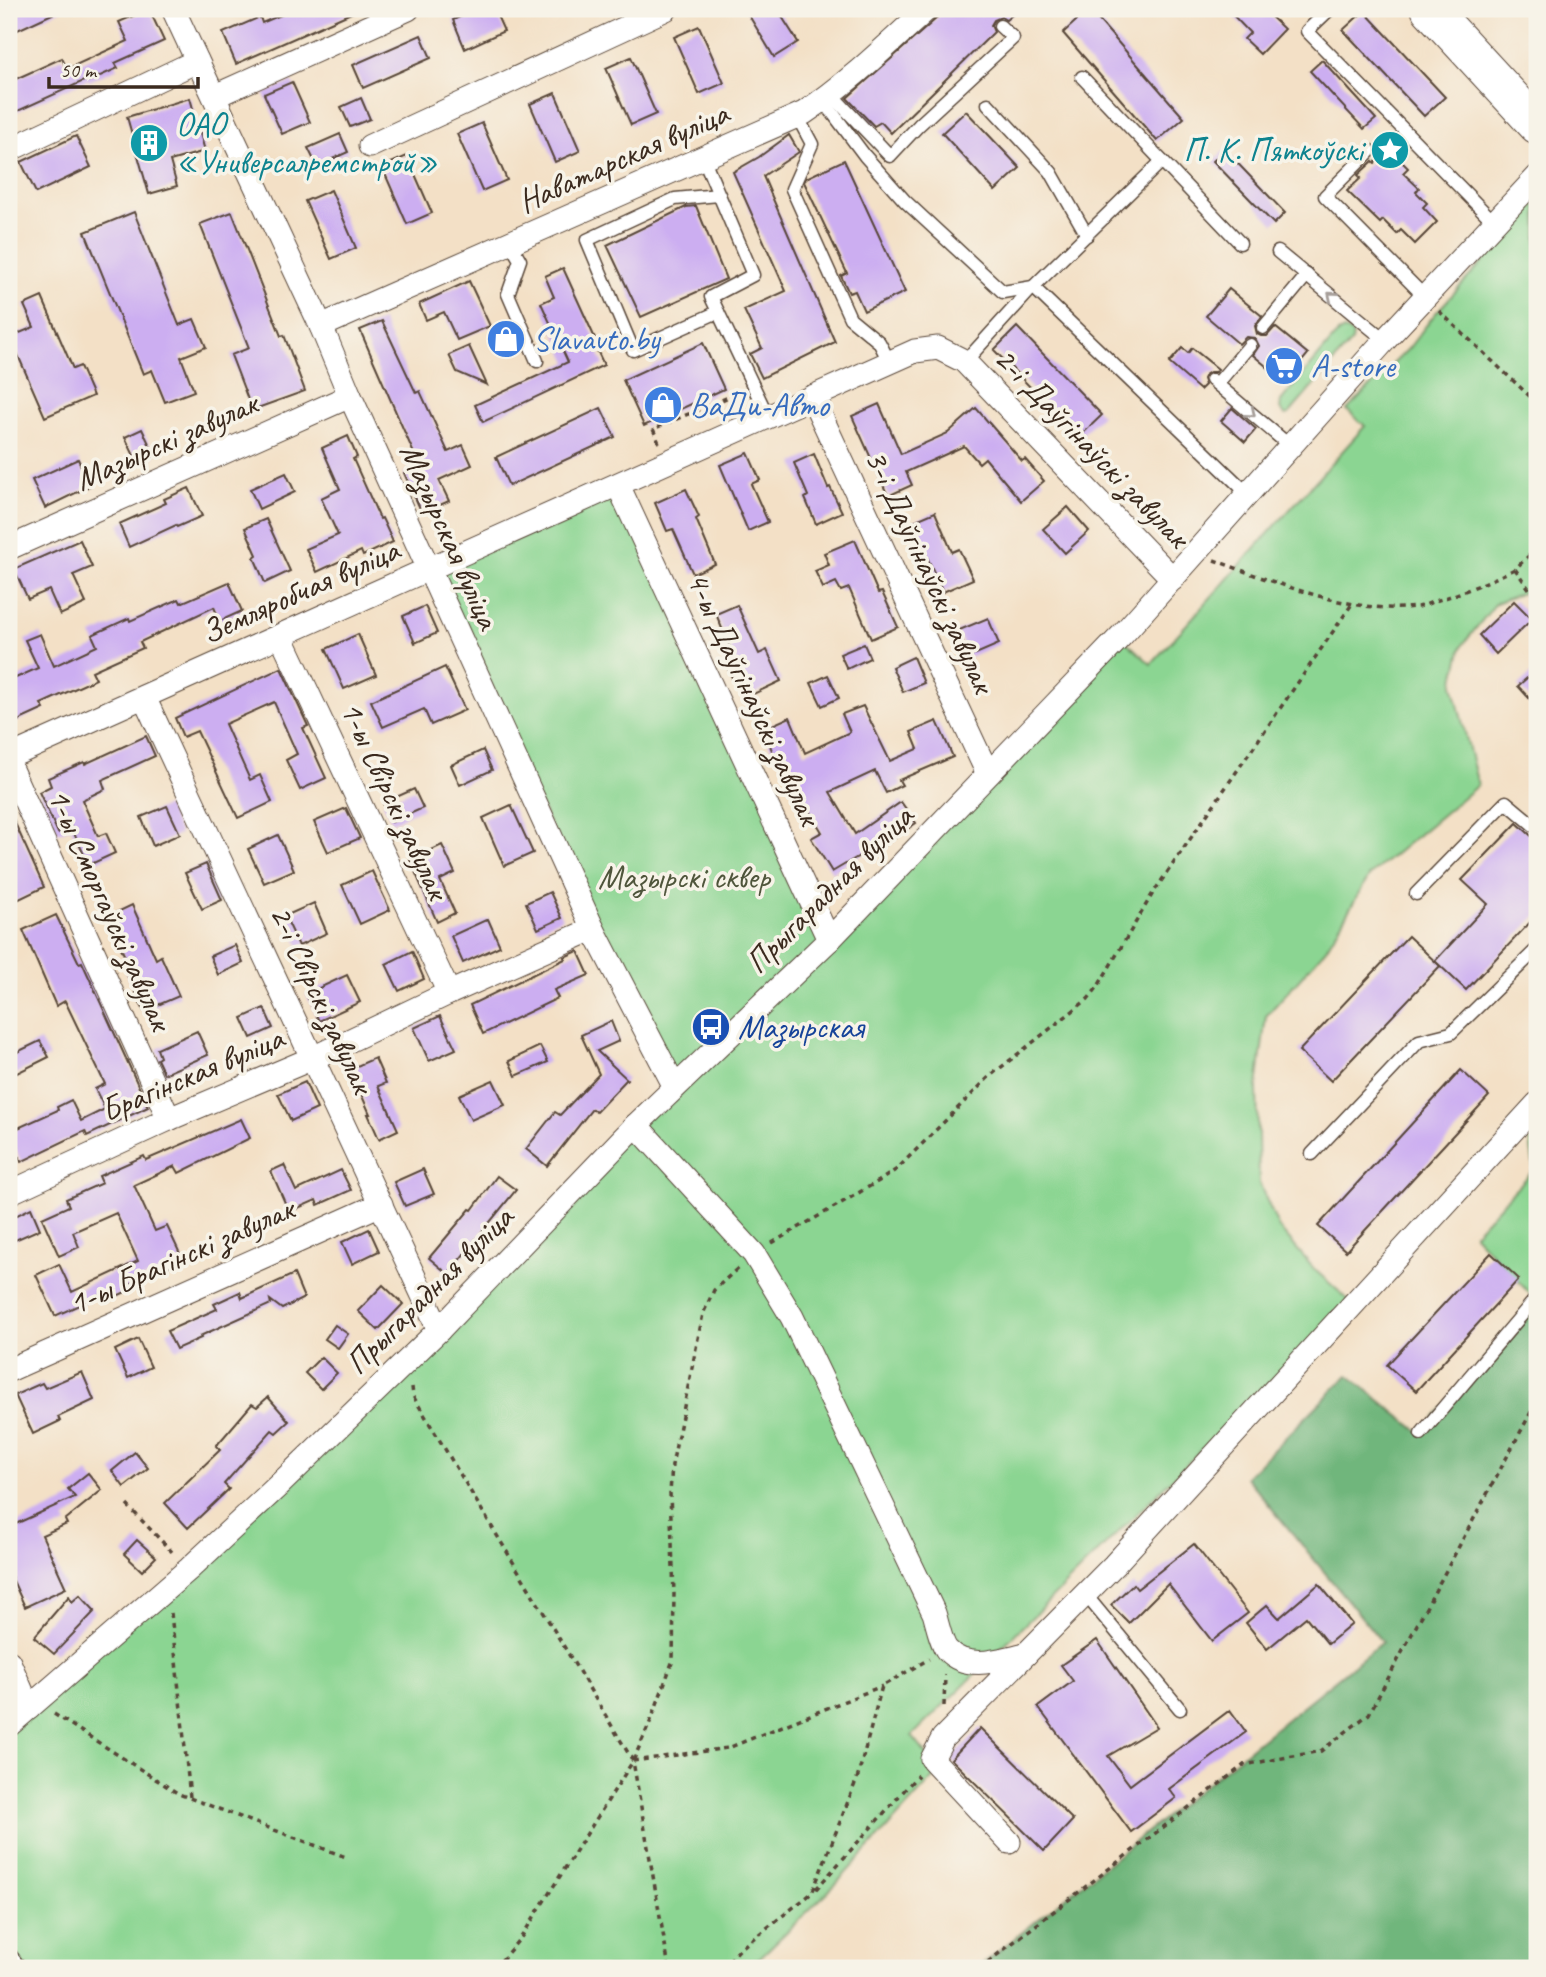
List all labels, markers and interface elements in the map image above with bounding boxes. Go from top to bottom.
scale bar [49,46,198,90]
text: 50 m [60,57,98,83]
street label: Наватарская вуліца [511,91,737,222]
place label: ОАО «Универсалремстрой» [176,103,438,183]
building icon: ОАО «Универсалремстрой» [128,122,170,164]
place label: П. К. Пяткоўскі [1183,129,1367,171]
place icon: П. К. Пяткоўскі [1369,129,1411,171]
one-way arrow [1328,292,1341,304]
shop icon: Slavavto.by [485,318,527,360]
place label: Slavavto.by [533,318,662,360]
street label: 2-і Даўгінаўскі завулак [985,338,1201,558]
supermarket icon: А-store [1263,345,1305,387]
place label: А-store [1311,345,1397,387]
street label: Мазырскі завулак [68,381,266,500]
shop icon: ВаДи-Авто [642,384,684,426]
place label: ВаДи-Авто [690,384,831,426]
one-way arrow [1243,405,1256,417]
street label: Мазырская вуліца [390,437,511,638]
street label: 3-і Даўгінаўскі завулак [855,443,1006,702]
street label: Земляробчая вуліца [194,528,408,653]
street label: 4-ы Даўгінаўскі завулак [677,565,832,834]
street label: 1-ы Свірскі завулак [331,694,460,908]
street label: 1-ы Сморгаўскі завулак [38,781,183,1039]
street label: Прыгарадная вуліца [736,794,924,982]
park label: Мазырскі сквер [598,856,771,898]
street label: 2-і Свірскі завулак [260,898,385,1102]
bus stop icon: Мазырская [690,1006,732,1048]
place label: Мазырская [738,1006,866,1048]
street label: Брагінская вуліца [94,1016,292,1131]
street label: 1-ы Брагінскі завулак [62,1186,303,1324]
street label: Прыгарадная вуліца [336,1195,524,1383]

